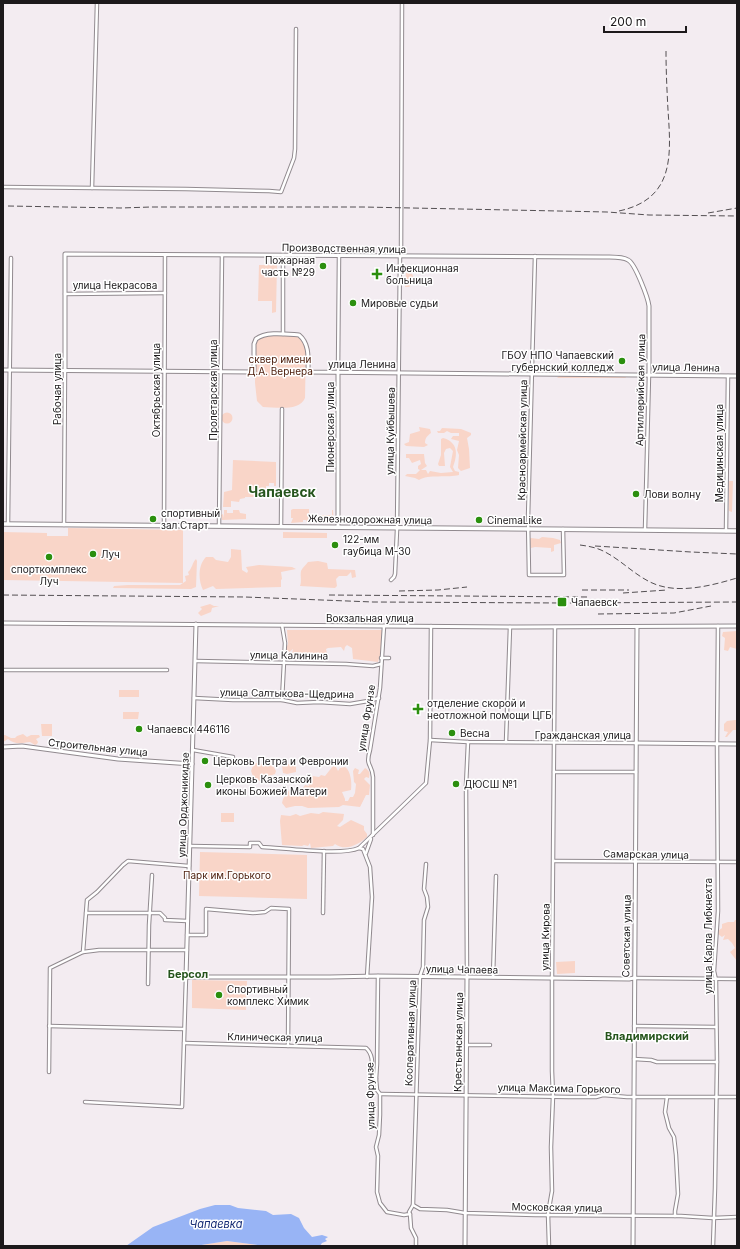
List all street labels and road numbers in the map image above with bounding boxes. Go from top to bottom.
street label: Производственная улица [282,241,406,255]
street label: улица Некрасова [73,279,157,291]
street label: Артиллерийская улица [633,334,647,446]
street label: Пролетарская улица [207,339,219,441]
street label: Октябрьская улица [150,343,162,437]
street label: Рабочая улица [51,353,63,425]
street label: улица Ленина [328,358,396,370]
street label: улица Ленина [652,360,720,374]
street label: Красноармейская улица [515,379,529,501]
street label: Пионерская улица [324,382,336,472]
street label: улица Куйбышева [383,387,397,475]
street label: Медицинская улица [713,404,725,502]
street label: Железнодорожная улица [308,512,432,526]
street label: Вокзальная улица [326,612,414,624]
street label: улица Калинина [250,648,328,662]
street label: улица Фрунзе [355,683,377,752]
street label: улица Салтыкова-Щедрина [220,686,354,700]
street label: Гражданская улица [535,729,631,741]
street label: Строительная улица [48,736,148,758]
street label: улица Орджоникидзе [175,752,191,858]
street label: Самарская улица [603,847,689,861]
street label: улица Карла Либкнехта [702,878,714,994]
street label: Советская улица [619,895,633,977]
street label: улица Кирова [538,903,552,971]
street label: улица Чапаева [426,962,498,976]
street label: Кооперативная улица [402,980,418,1086]
street label: Крестьянская улица [451,992,465,1092]
street label: Клиническая улица [227,1030,323,1044]
street label: улица Фрунзе [363,1062,377,1130]
street label: улица Максима Горького [497,1081,621,1095]
street label: Московская улица [511,1200,603,1214]

